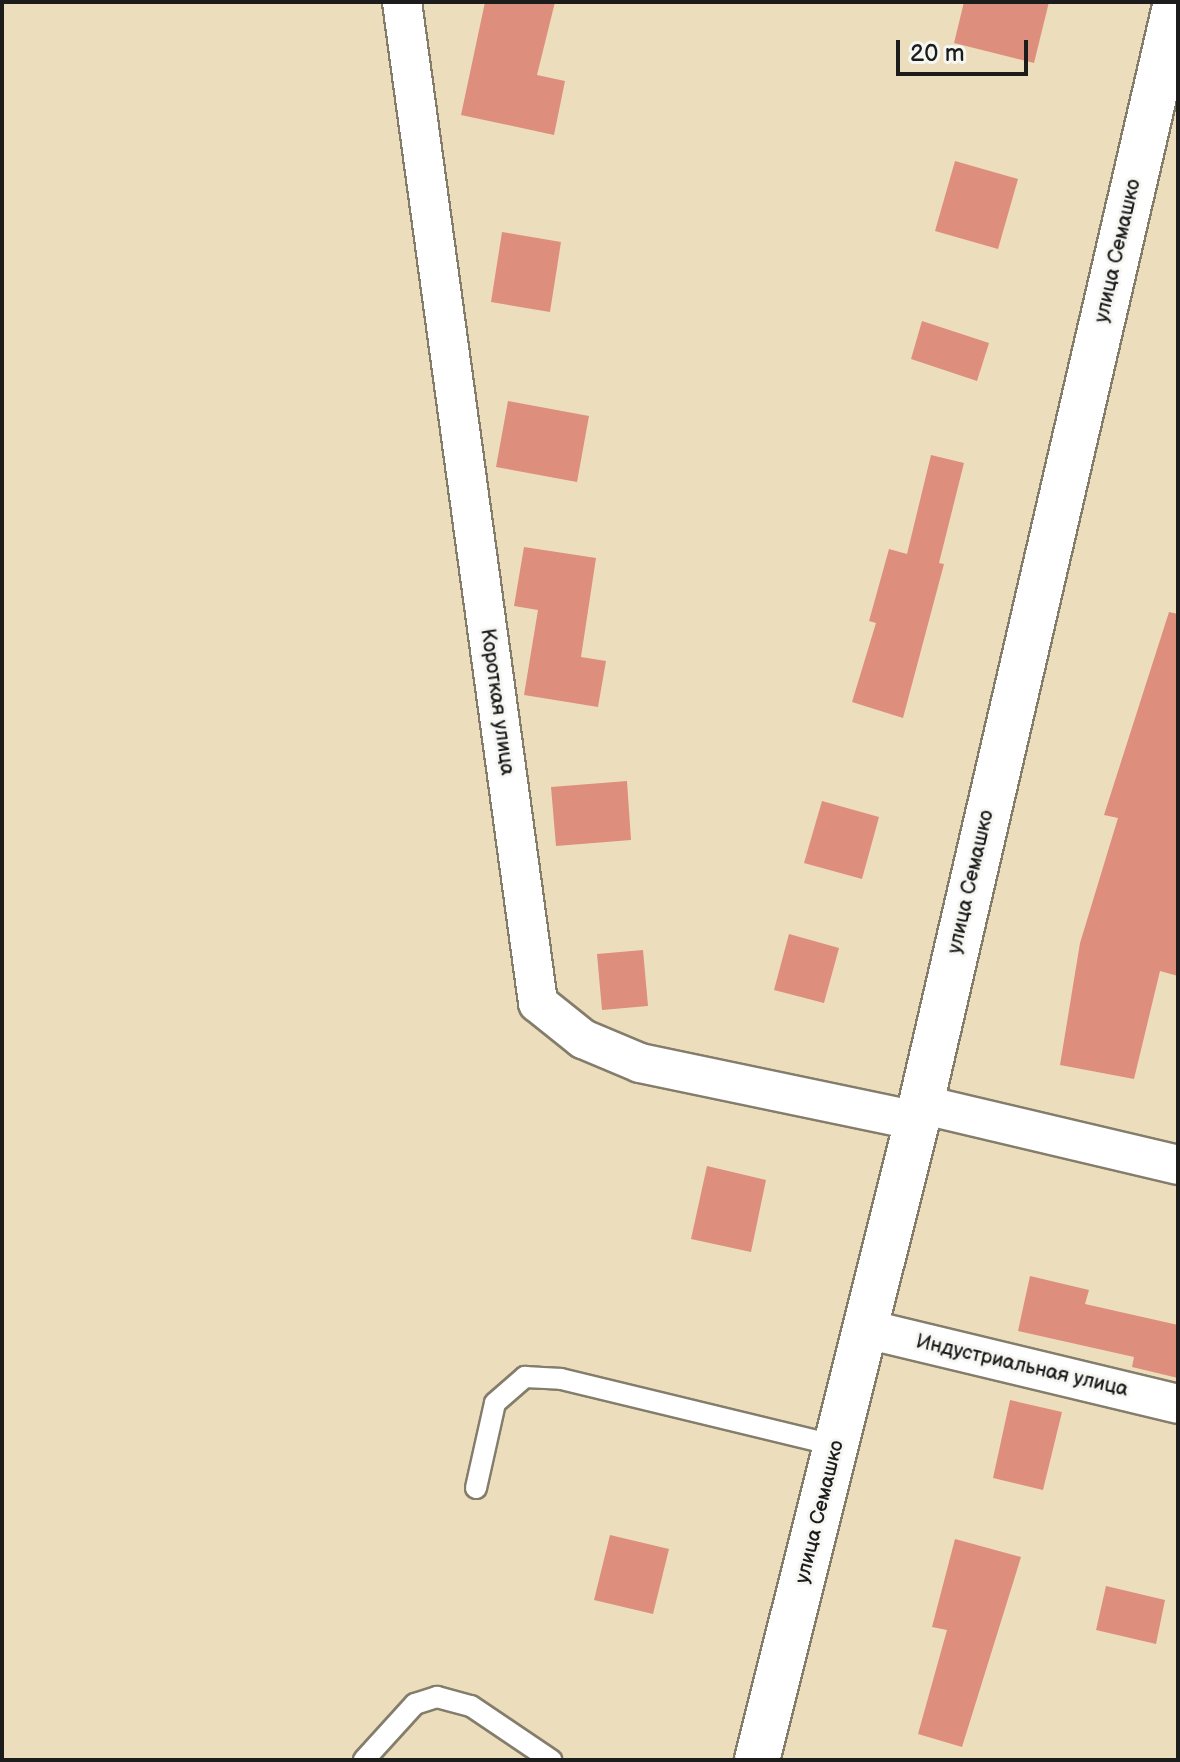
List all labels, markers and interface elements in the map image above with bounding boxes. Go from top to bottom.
scale bar [900,24,1032,74]
text: 20 m [910,39,965,68]
street label: улица Семашко [1090,177,1146,325]
street label: Короткая улица [475,627,519,777]
street label: улица Семашко [943,808,999,956]
street label: Индустриальная улица [914,1330,1130,1402]
street label: улица Семашко [791,1438,849,1586]

